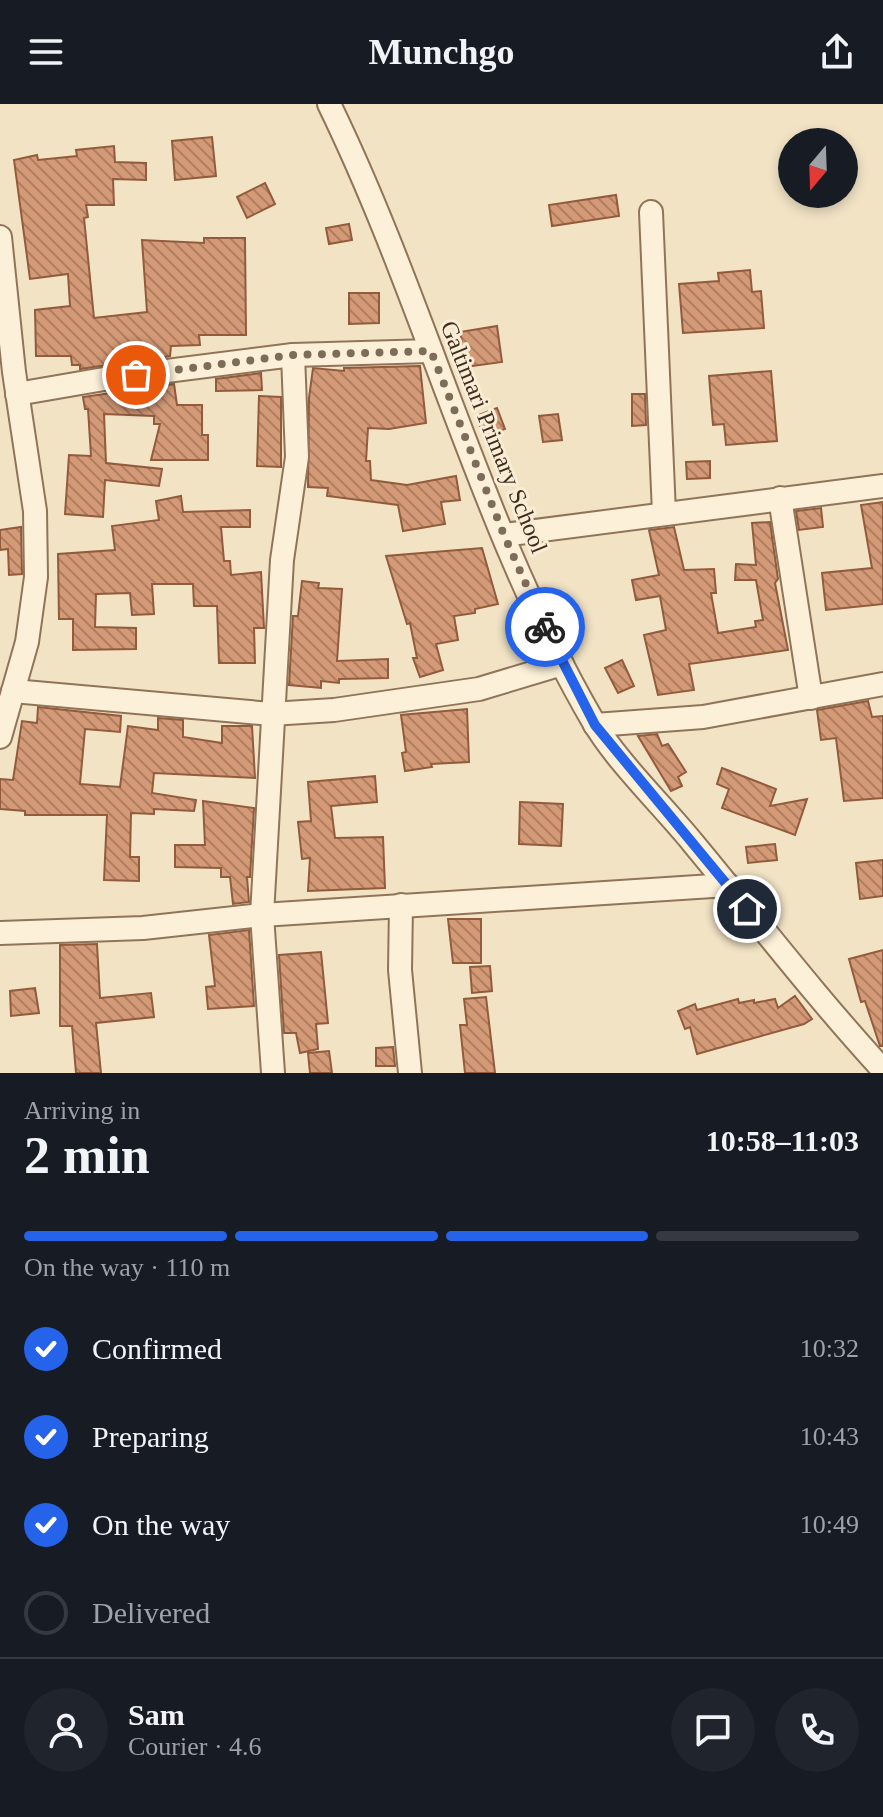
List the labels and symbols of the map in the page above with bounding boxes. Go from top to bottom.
north arrow [778,128,858,208]
street label: Galtimari Primary School [436,317,553,557]
pin [102,341,170,409]
courier [505,587,585,667]
pin [713,875,781,943]

